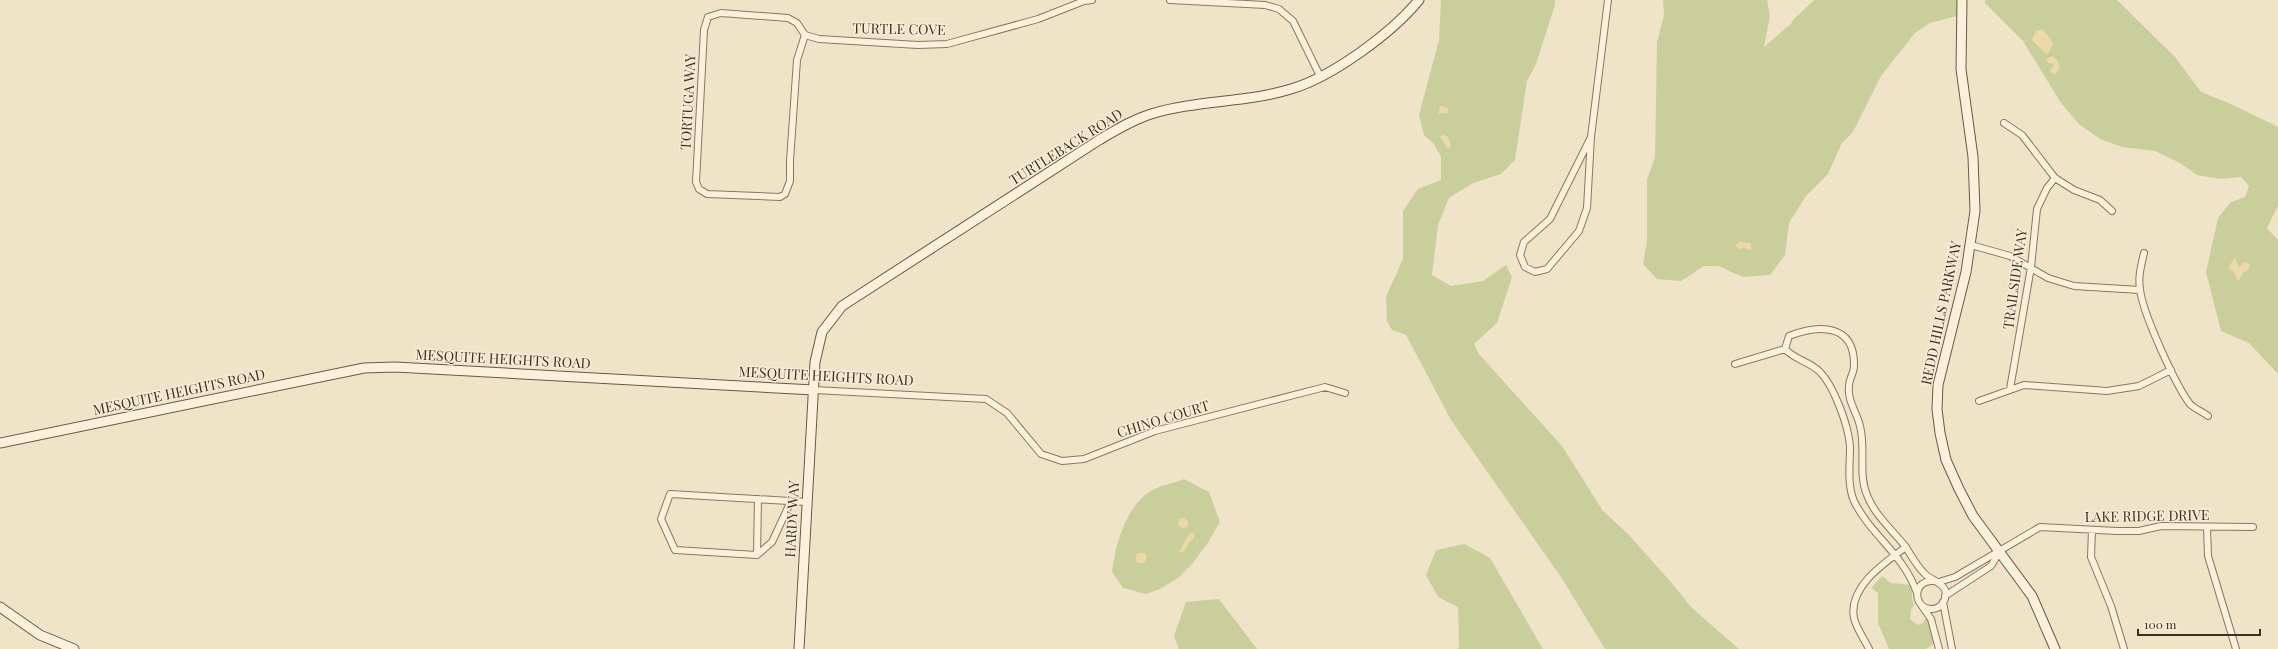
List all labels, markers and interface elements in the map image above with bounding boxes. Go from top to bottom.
street label: TURTLE COVE [852,18,946,39]
street label: TORTUGA WAY [676,53,700,150]
street label: TURTLEBACK ROAD [1006,104,1126,189]
street label: TRAILSIDE WAY [1998,227,2031,330]
street label: REDD HILLS PARKWAY [1916,238,1965,387]
street label: MESQUITE HEIGHTS ROAD [415,344,591,373]
street label: MESQUITE HEIGHTS ROAD [738,361,914,390]
street label: MESQUITE HEIGHTS ROAD [91,364,267,419]
street label: CHINO COURT [1114,395,1212,442]
street label: HARDY WAY [780,479,803,558]
street label: LAKE RIDGE DRIVE [2084,505,2210,526]
scale bar [2138,611,2260,637]
text: 100 m [2144,616,2177,632]

